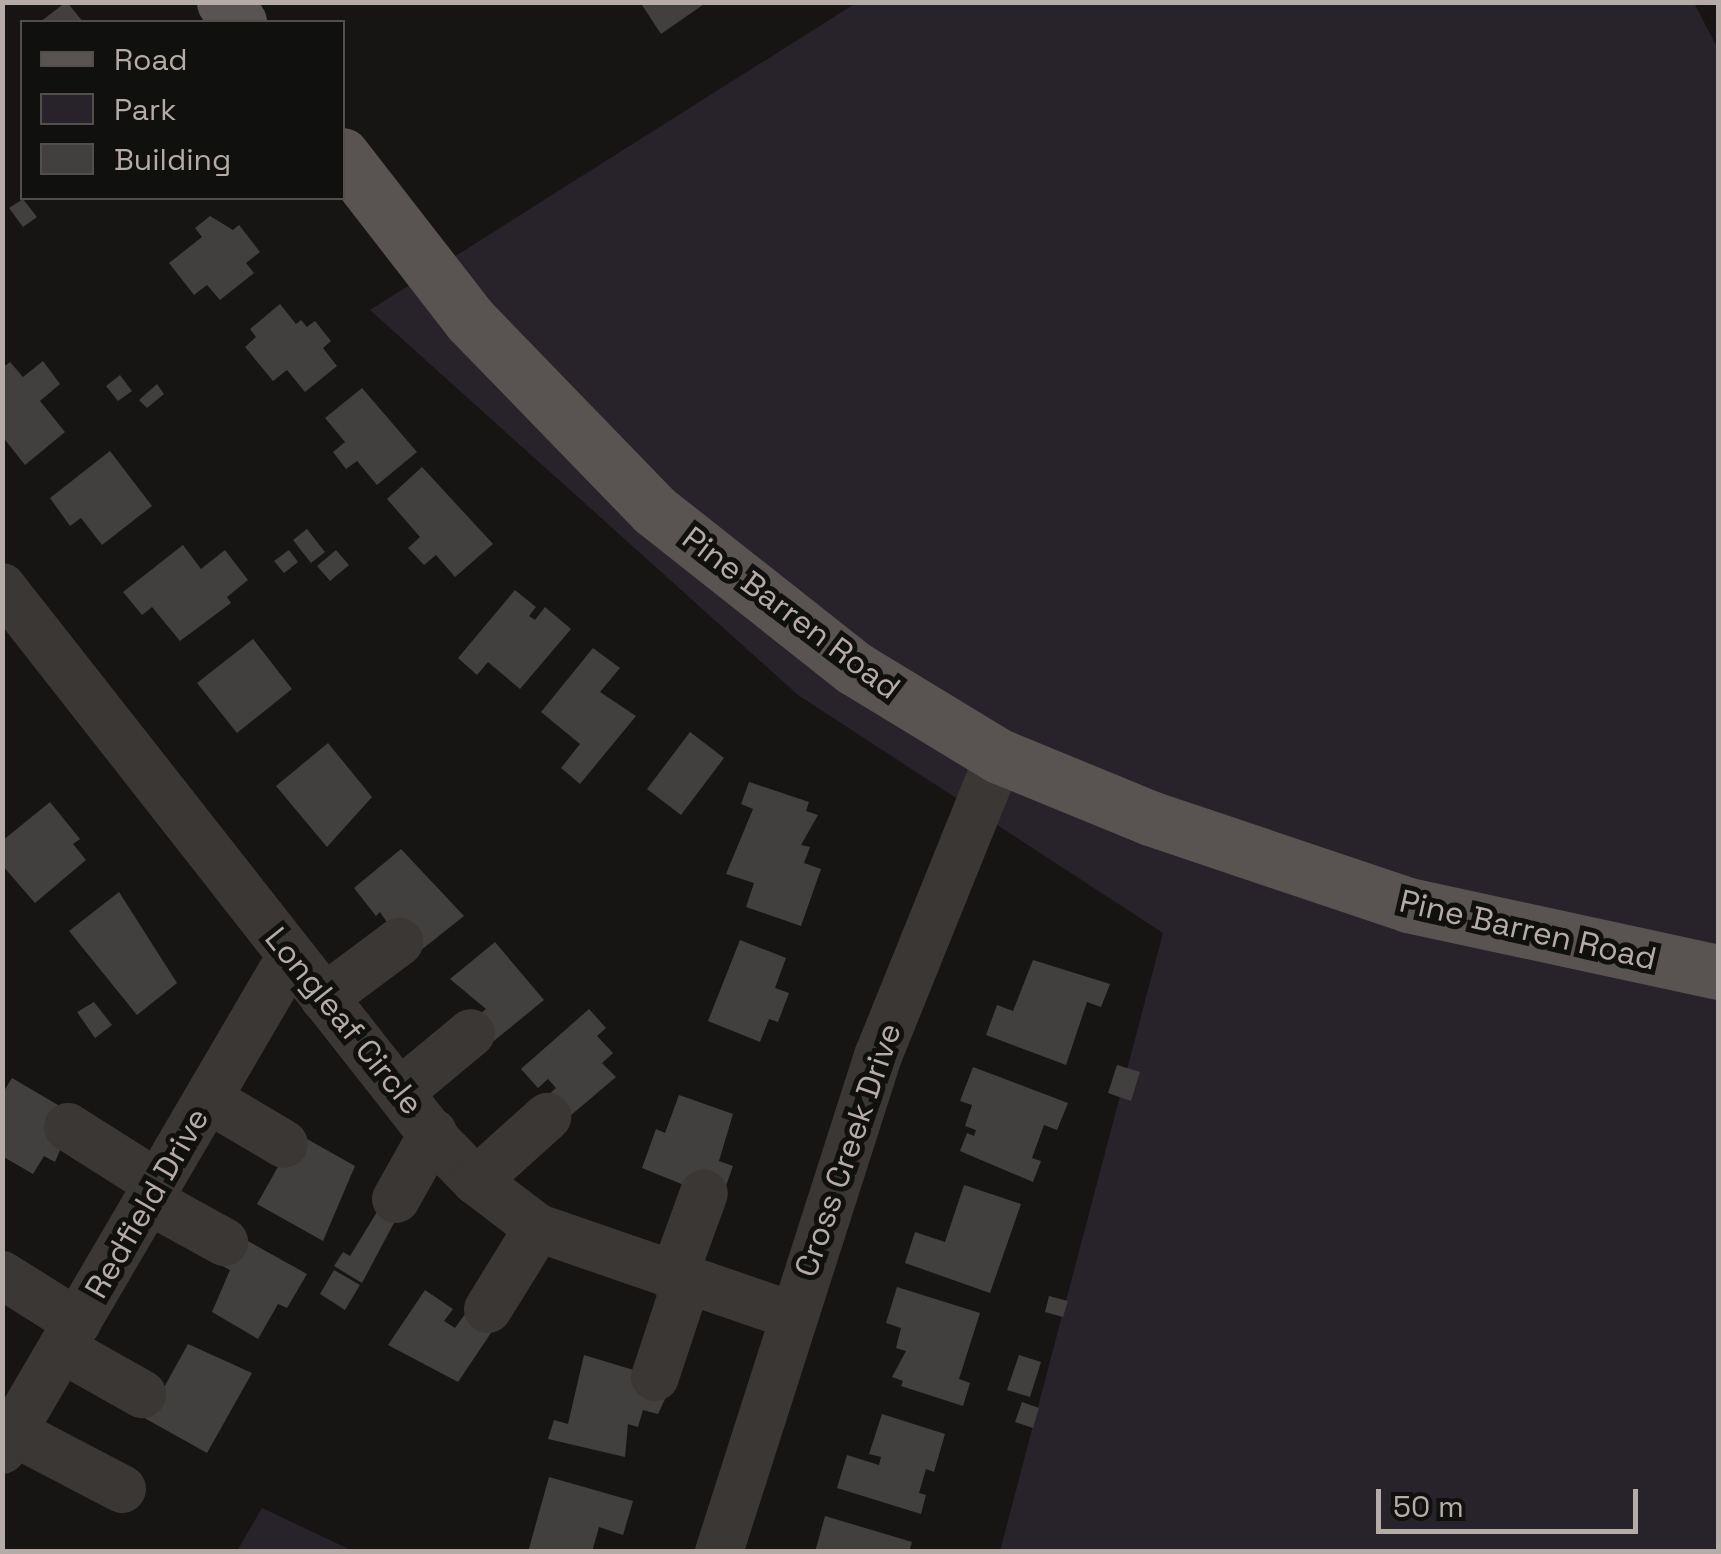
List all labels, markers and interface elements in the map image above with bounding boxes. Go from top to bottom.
legend [20,20,345,200]
text: Road [114,40,188,79]
text: Park [114,90,176,129]
text: Building [114,140,231,179]
street label: Pine Barren Road [675,519,907,707]
street label: Pine Barren Road [1396,882,1660,978]
street label: Longleaf Circle [257,920,431,1122]
street label: Cross Creek Drive [787,1018,909,1282]
street label: Redfield Drive [77,1101,217,1305]
scale bar [1381,1469,1644,1531]
text: 50 m [1393,1487,1464,1526]

